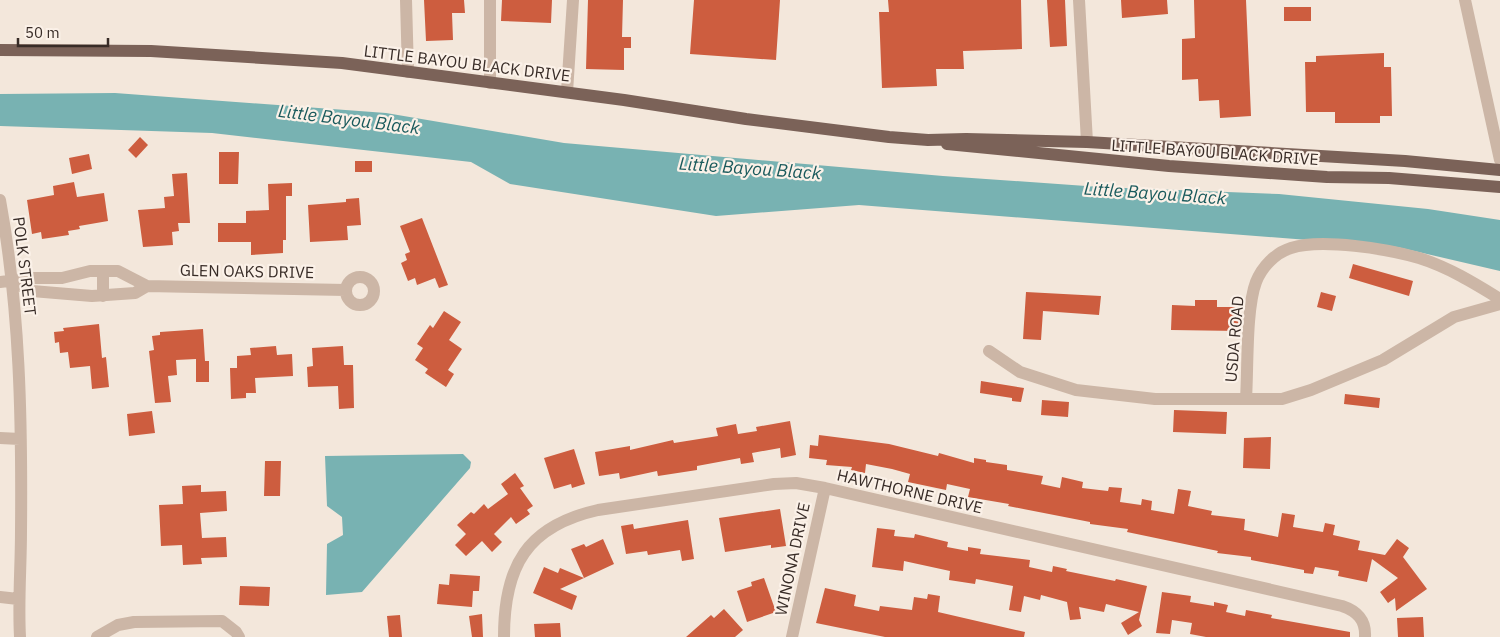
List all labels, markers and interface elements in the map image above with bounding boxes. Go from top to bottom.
scale bar [18,15,108,47]
text: 50 m [25,23,60,42]
street label: LITTLE BAYOU BLACK DRIVE [363,40,571,86]
water label: Little Bayou Black [277,99,422,139]
street label: LITTLE BAYOU BLACK DRIVE [1111,135,1319,169]
water label: Little Bayou Black [678,152,822,184]
water label: Little Bayou Black [1083,177,1227,209]
street label: POLK STREET [9,216,41,316]
street label: GLEN OAKS DRIVE [180,260,314,282]
street label: USDA ROAD [1220,295,1248,383]
street label: HAWTHORNE DRIVE [835,465,985,517]
street label: WINONA DRIVE [770,501,814,617]

